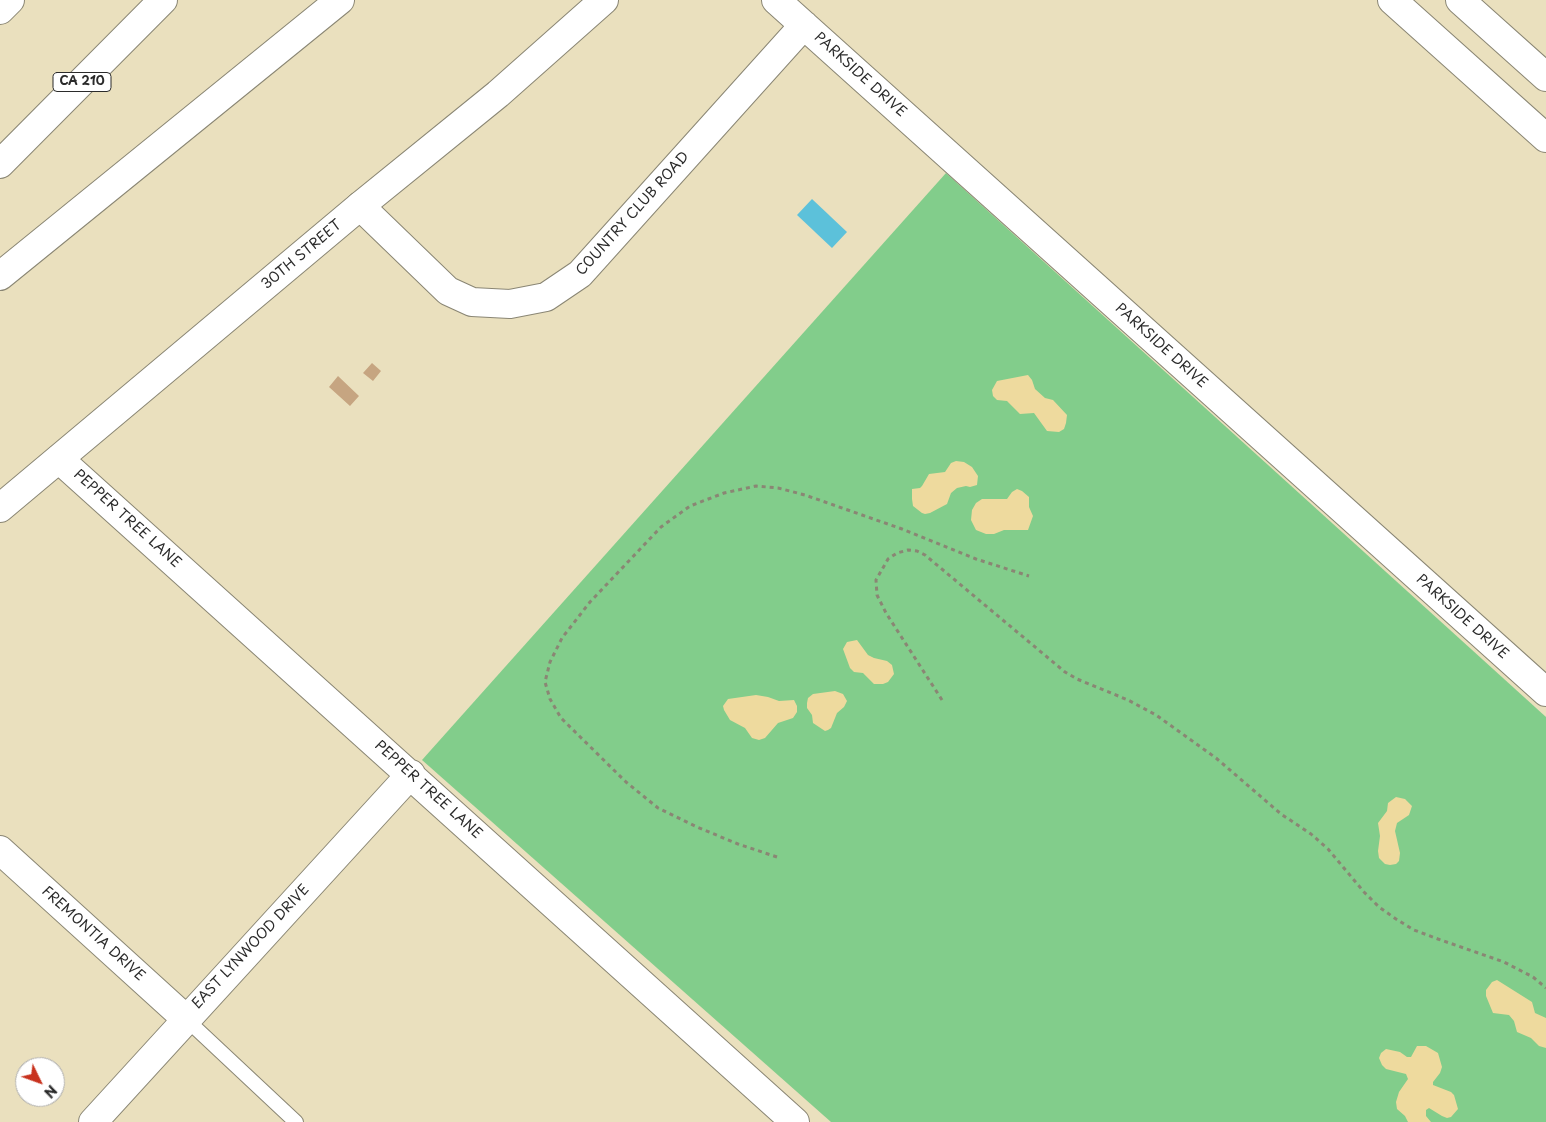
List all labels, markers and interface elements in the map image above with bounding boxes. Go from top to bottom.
street label: PARKSIDE DRIVE [811,29,909,121]
road number: CA 210 [53,72,111,91]
street label: COUNTRY CLUB ROAD [573,149,693,279]
street label: 30TH STREET [259,217,345,293]
street label: PARKSIDE DRIVE [1112,300,1210,392]
street label: PEPPER TREE LANE [70,466,184,572]
street label: PARKSIDE DRIVE [1413,571,1511,663]
street label: PEPPER TREE LANE [371,737,485,843]
street label: EAST LYNWOOD DRIVE [189,881,313,1013]
street label: FREMONTIA DRIVE [38,883,148,985]
north arrow [15,1057,65,1107]
text: N [39,1081,62,1103]

